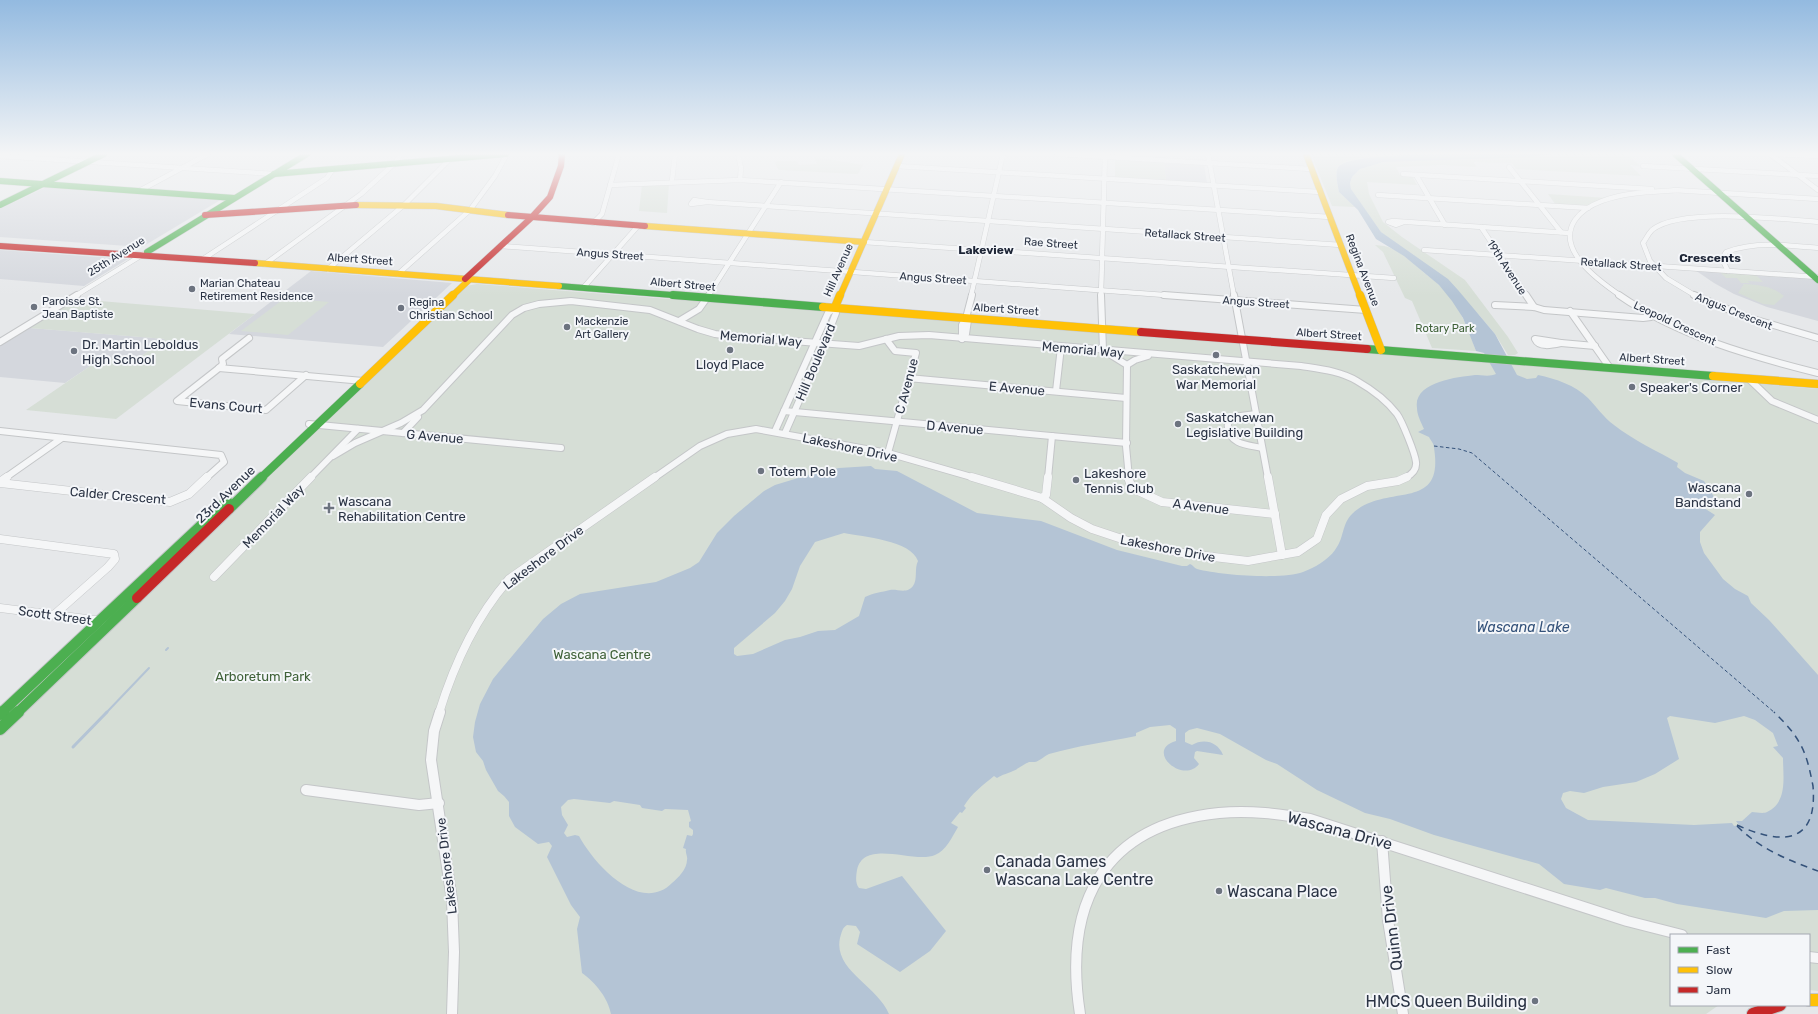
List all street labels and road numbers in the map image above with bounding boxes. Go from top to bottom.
street label: Retallack Street [1144,226,1227,245]
street label: Regina Avenue [1343,232,1382,308]
street label: 25th Avenue [85,234,147,279]
street label: Rae Street [1024,235,1079,252]
street label: 19th Avenue [1484,237,1529,297]
street label: Hill Avenue [821,242,856,299]
street label: Angus Street [576,246,645,263]
street label: Albert Street [327,251,394,268]
street label: Retallack Street [1580,255,1663,274]
street label: Angus Street [899,270,968,287]
street label: Albert Street [650,275,717,294]
street label: Angus Crescent [1693,290,1775,333]
street label: Angus Street [1222,294,1291,311]
street label: Leopold Crescent [1631,299,1719,349]
street label: Albert Street [973,301,1040,318]
street label: Hill Boulevard [792,321,839,403]
street label: Albert Street [1296,326,1363,343]
street label: Memorial Way [719,327,803,350]
street label: Memorial Way [1041,338,1125,361]
street label: Albert Street [1619,351,1686,368]
street label: C Avenue [892,357,921,416]
street label: E Avenue [988,379,1046,398]
street label: Evans Court [189,395,263,416]
street label: D Avenue [926,418,984,437]
street label: G Avenue [406,427,464,446]
street label: Lakeshore Drive [801,430,899,465]
street label: 23rd Avenue [193,462,258,526]
street label: Memorial Way [239,482,307,551]
street label: Calder Crescent [69,484,167,507]
street label: A Avenue [1172,496,1230,517]
street label: Lakeshore Drive [500,522,586,593]
street label: Lakeshore Drive [1119,532,1217,565]
street label: Scott Street [17,603,92,628]
street label: Wascana Drive [1285,807,1395,854]
street label: Lakeshore Drive [433,817,460,915]
street label: Quinn Drive [1377,884,1406,972]

